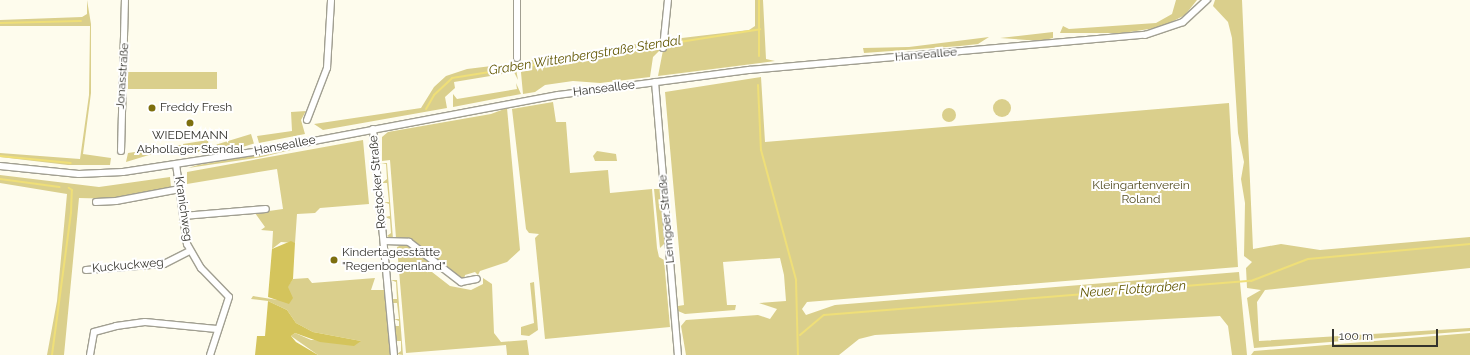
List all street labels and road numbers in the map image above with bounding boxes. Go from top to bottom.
street label: Jonasstraße [114,42,132,110]
street label: Hanseallee [894,45,958,65]
street label: Hanseallee [572,78,636,100]
street label: Hanseallee [253,133,317,159]
street label: Rostocker Straße [367,134,389,230]
street label: Lemgoer Straße [656,174,678,264]
street label: Kranichweg [171,176,195,242]
street label: Kuckuckweg [92,256,164,276]

